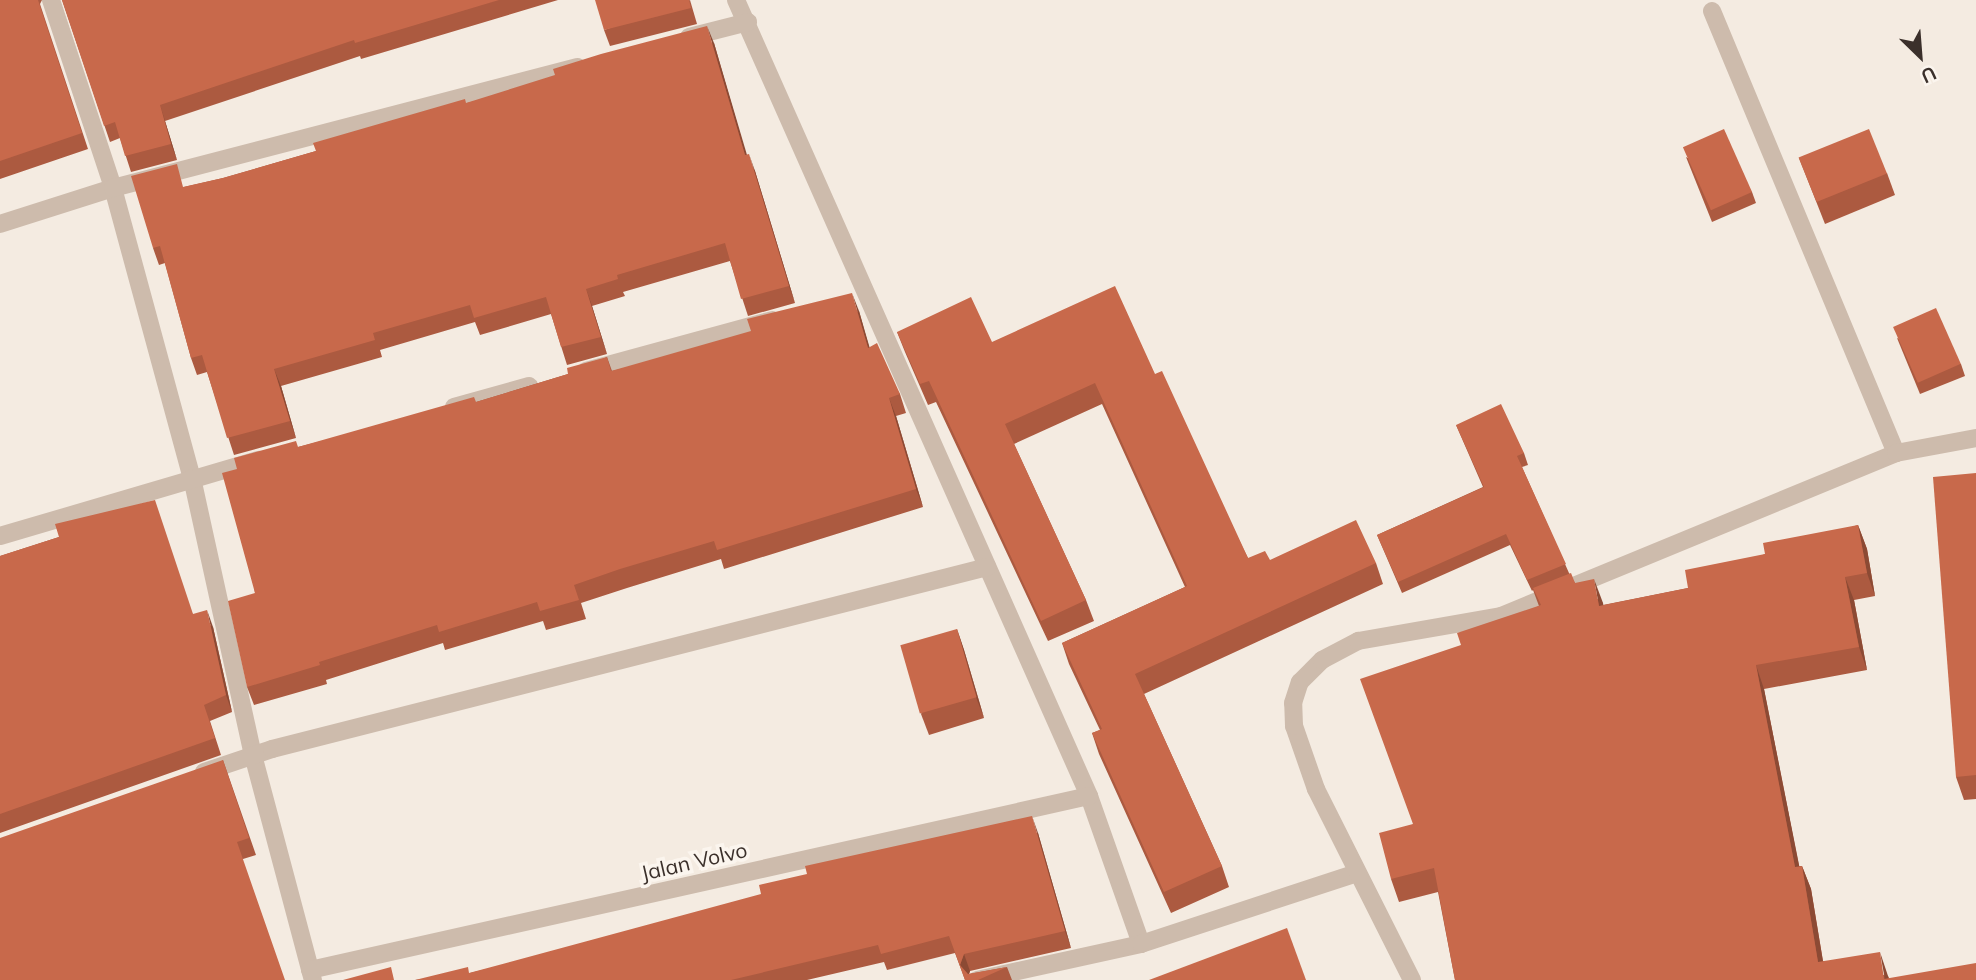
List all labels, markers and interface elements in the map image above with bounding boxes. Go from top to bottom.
north arrow [1885,21,1955,91]
text: U [1917,61,1940,89]
street label: Jalan Volvo [638,837,750,885]

